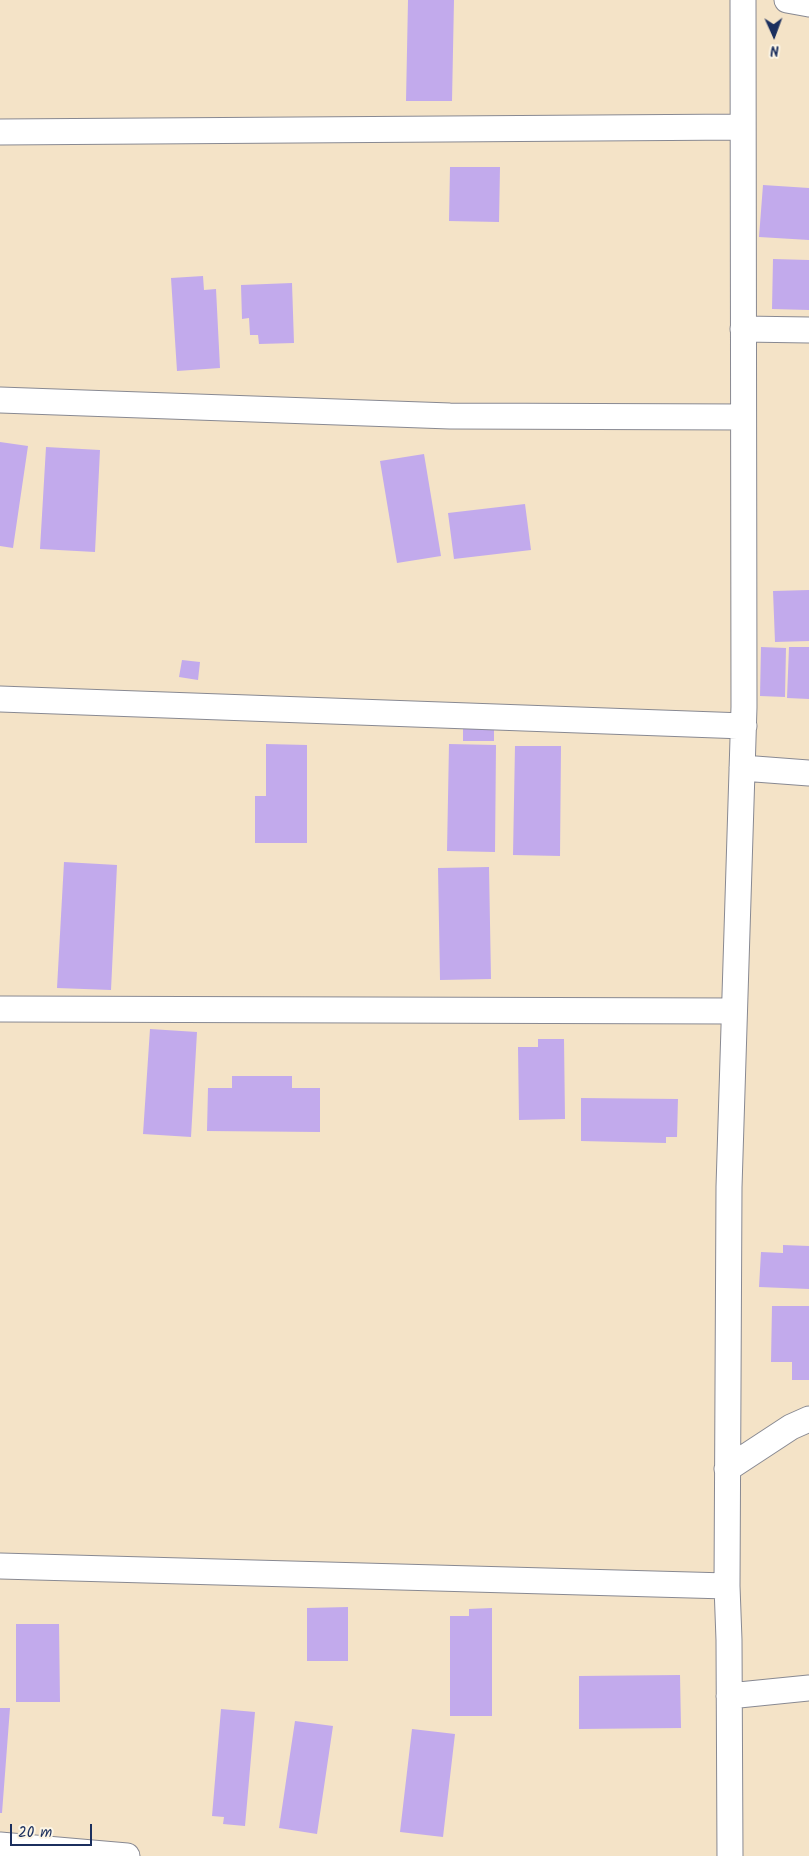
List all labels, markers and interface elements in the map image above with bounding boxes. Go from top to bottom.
north arrow [749,10,799,60]
text: N [770,39,779,61]
scale bar [12,1814,95,1846]
text: 20 m [18,1821,52,1845]

